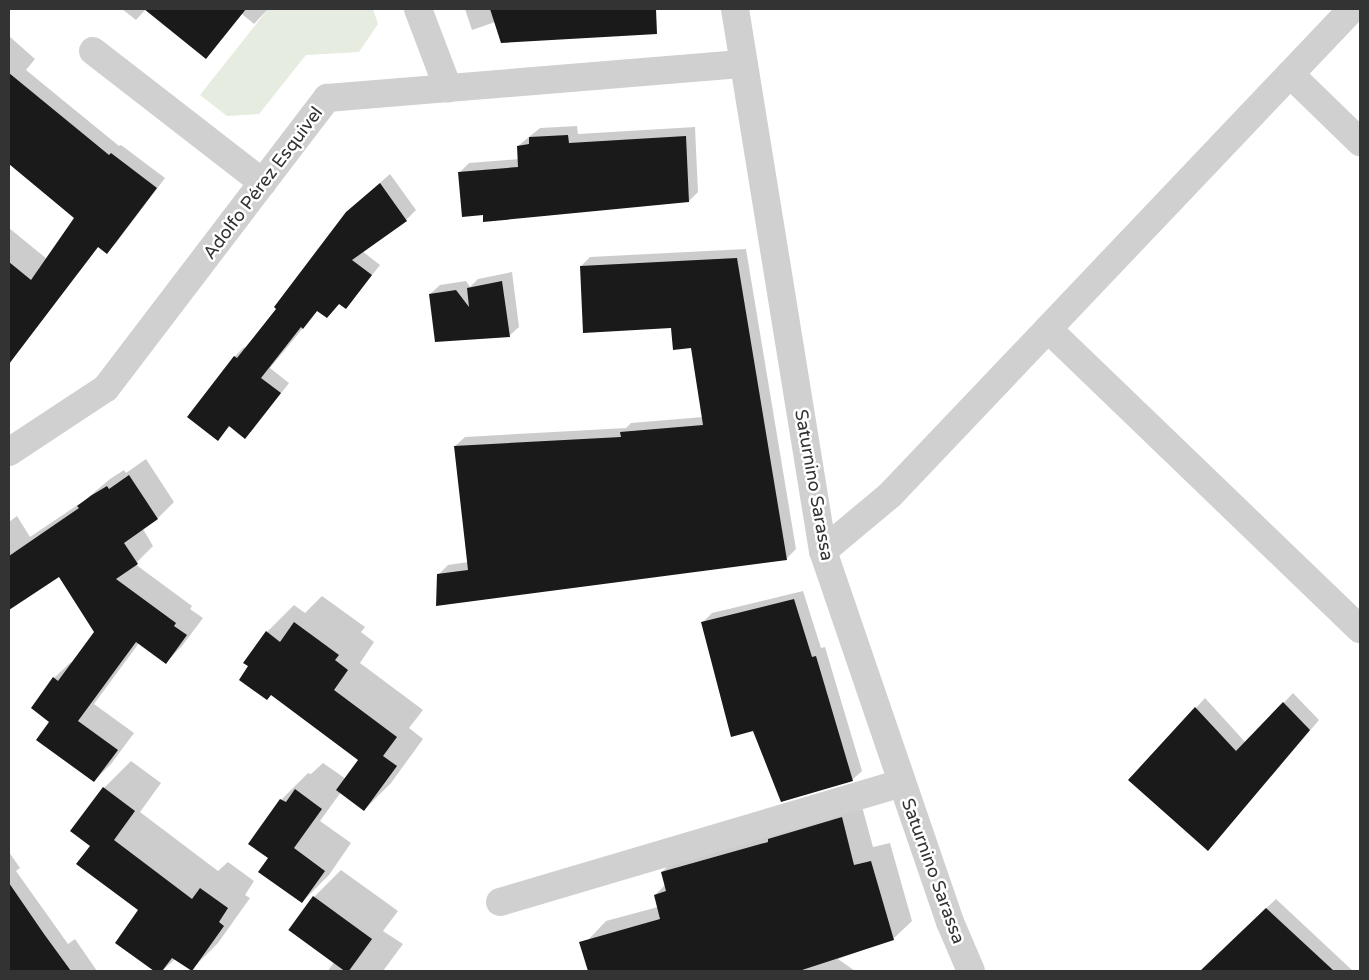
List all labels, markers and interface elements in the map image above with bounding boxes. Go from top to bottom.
street label: Adolfo Pérez Esquivel [199,102,327,264]
street label: Saturnino Sarassa [790,408,838,562]
street label: Saturnino Sarassa [897,795,969,947]

